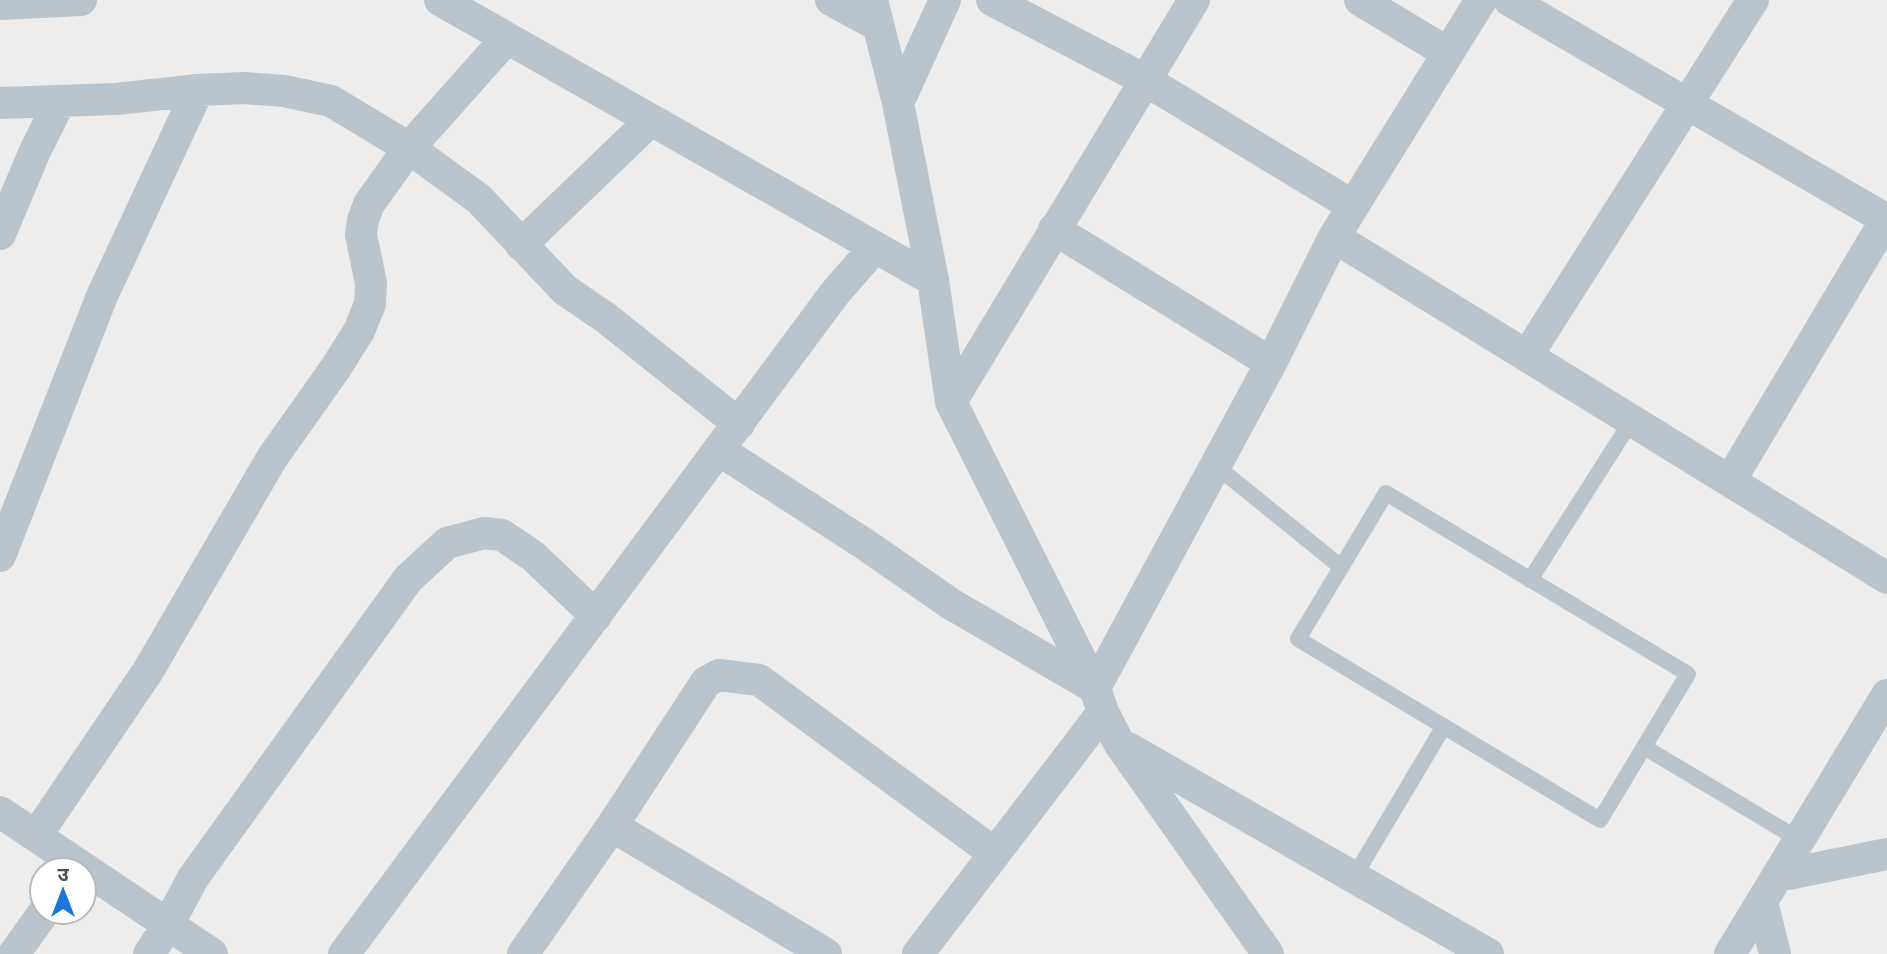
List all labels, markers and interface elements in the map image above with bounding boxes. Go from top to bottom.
north arrow [28,856,98,926]
text: उ [57,863,69,886]

